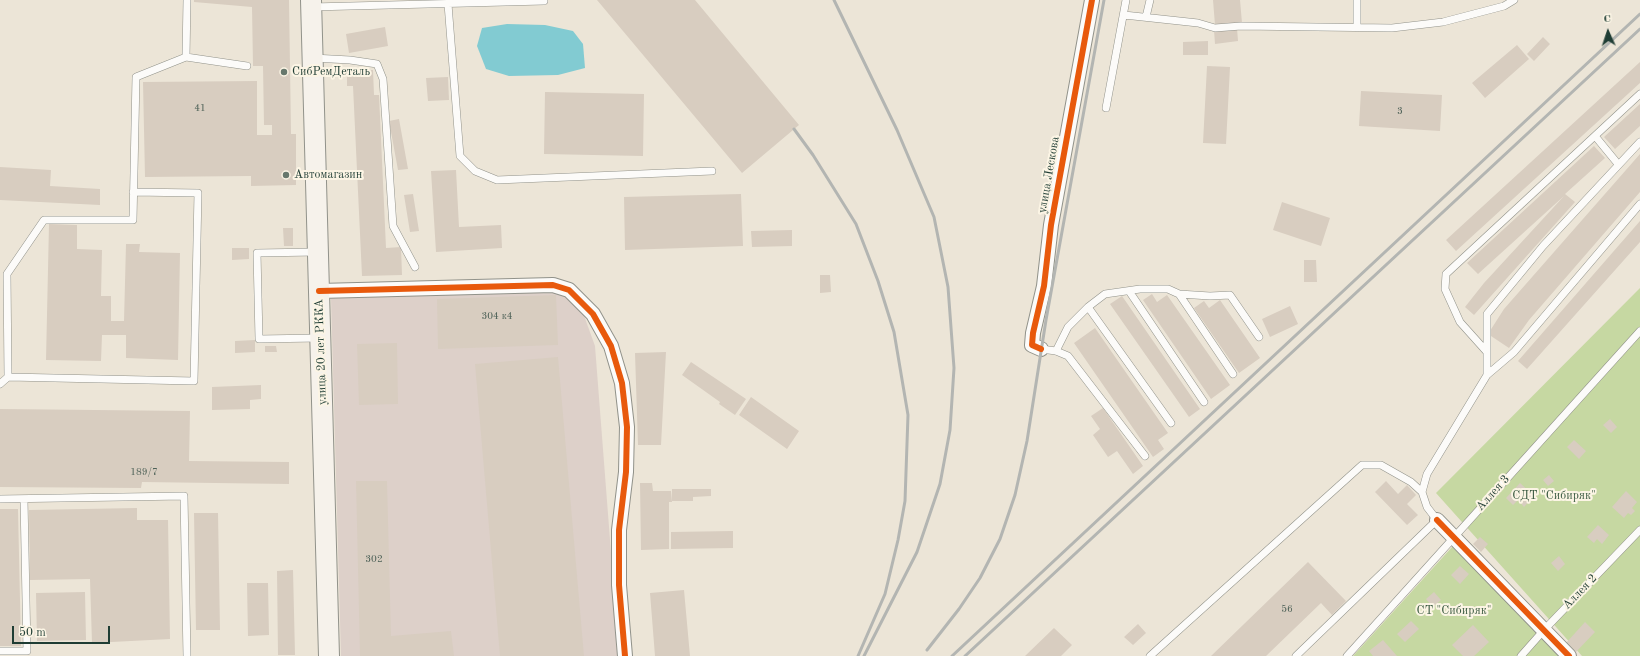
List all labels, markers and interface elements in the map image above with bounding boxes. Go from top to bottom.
north arrow [1588,12,1628,52]
text: С [1603,14,1611,25]
place label: СибРемДеталь [292,65,370,79]
marker: СибРемДеталь [279,67,289,77]
house number: 41 [194,102,206,114]
house number: 3 [1397,105,1403,117]
street label: улица Лескова [1035,135,1063,215]
place label: Автомагазин [294,168,362,182]
marker: Автомагазин [281,170,291,180]
street label: улица 20 лет РККА [312,299,330,405]
house number: 304 к4 [481,310,513,322]
house number: 189/7 [130,466,158,478]
street label: Аллея 3 [1473,472,1513,514]
park label: СДТ "Сибиряк" [1512,489,1596,503]
house number: 302 [365,553,383,565]
street label: Аллея 2 [1560,571,1600,613]
house number: 56 [1281,603,1293,615]
park label: СТ "Сибиряк" [1417,604,1491,618]
scale bar [14,618,112,644]
text: 50 m [19,627,46,639]

